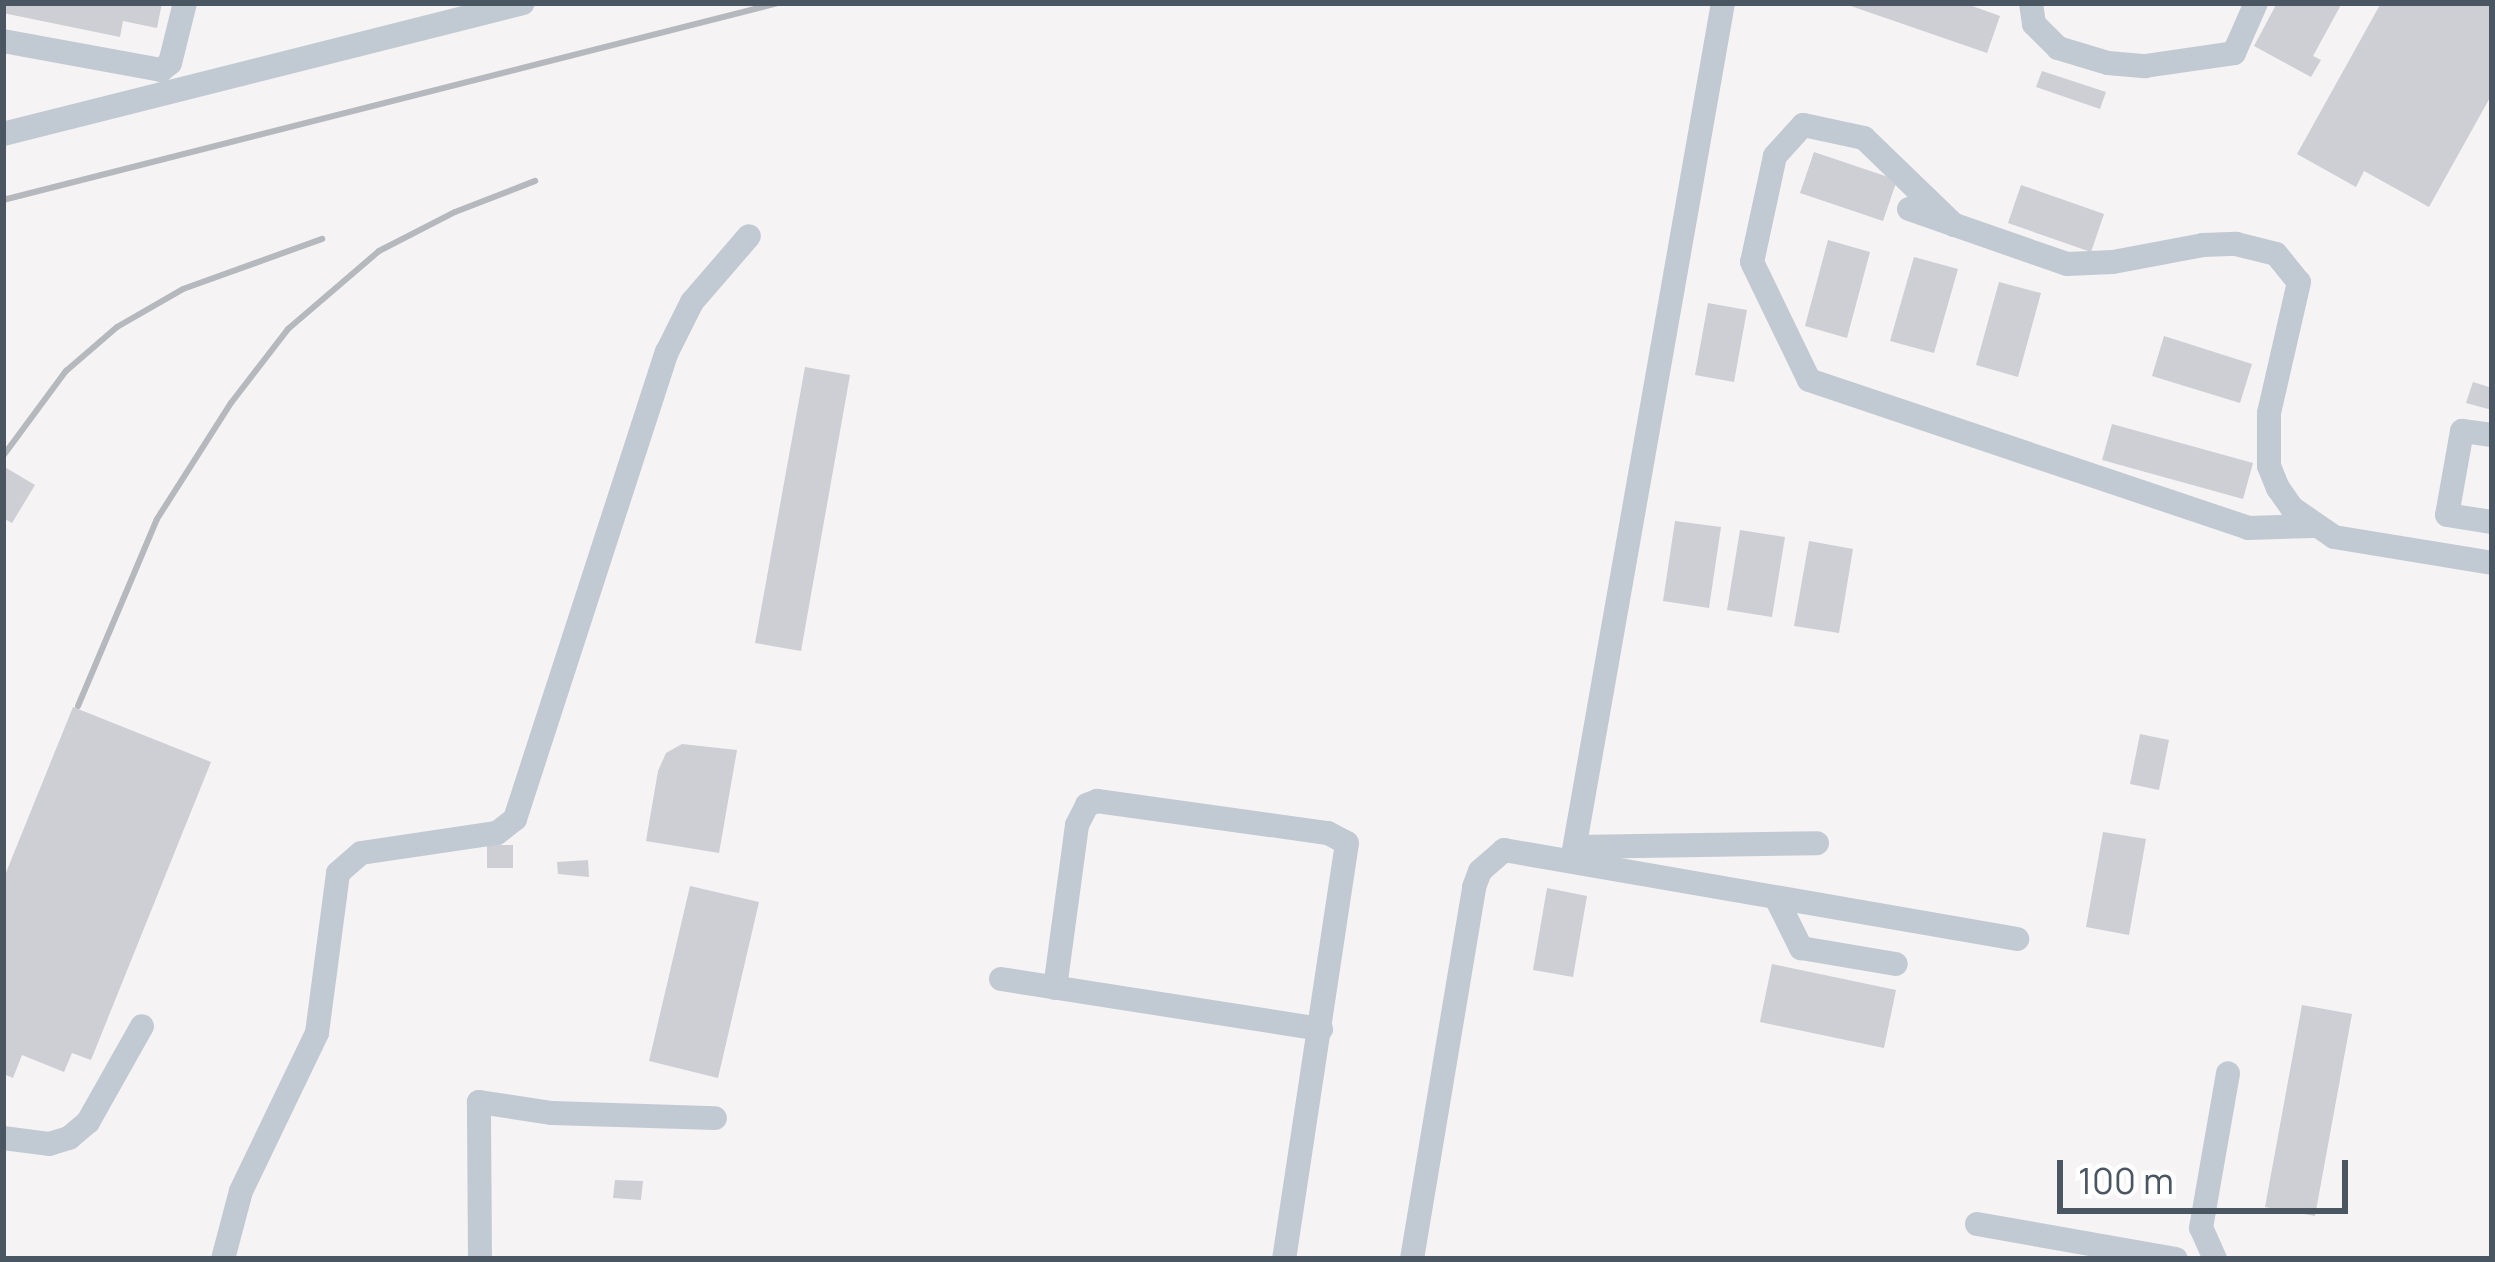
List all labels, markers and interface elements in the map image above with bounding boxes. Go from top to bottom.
scale bar [2063,1136,2354,1210]
text: 100 m [2078,1156,2174,1205]

